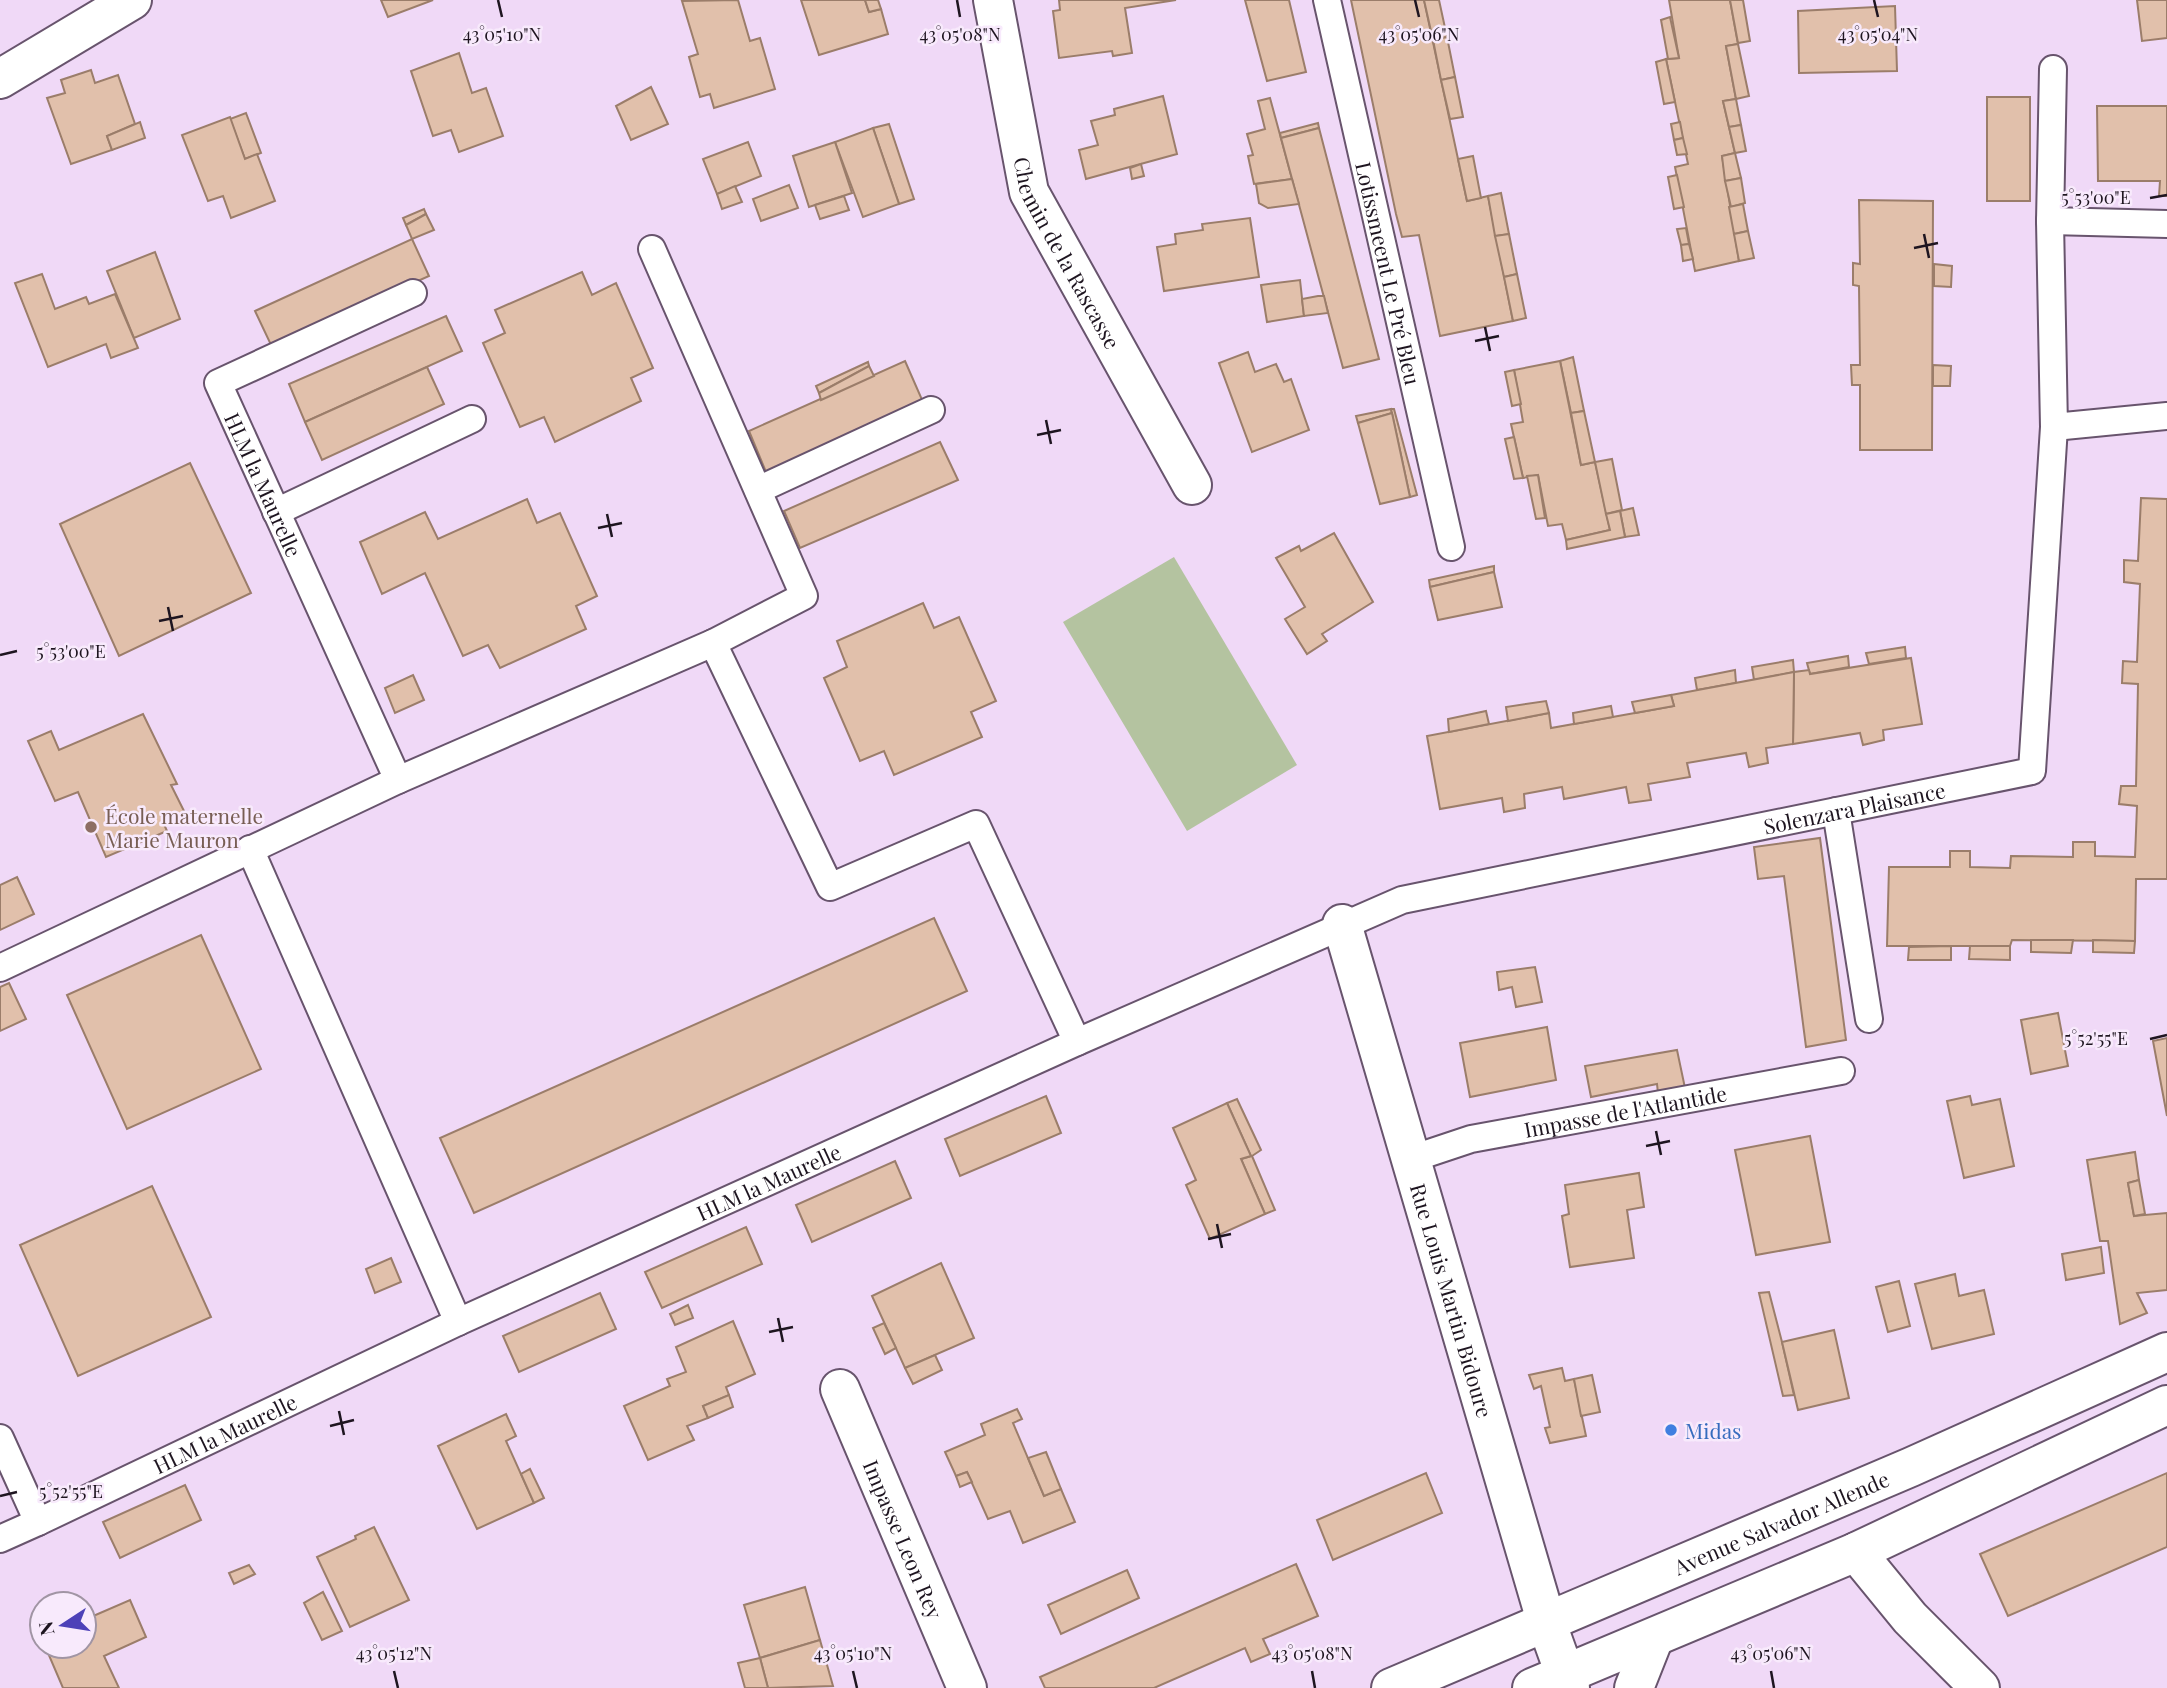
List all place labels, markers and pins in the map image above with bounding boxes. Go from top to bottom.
place label: École maternelle Marie Mauron [105,801,263,853]
marker: École maternelle Marie Mauron [83,819,99,835]
place label: Midas [1685,1416,1742,1444]
marker: Midas [1663,1422,1679,1438]

